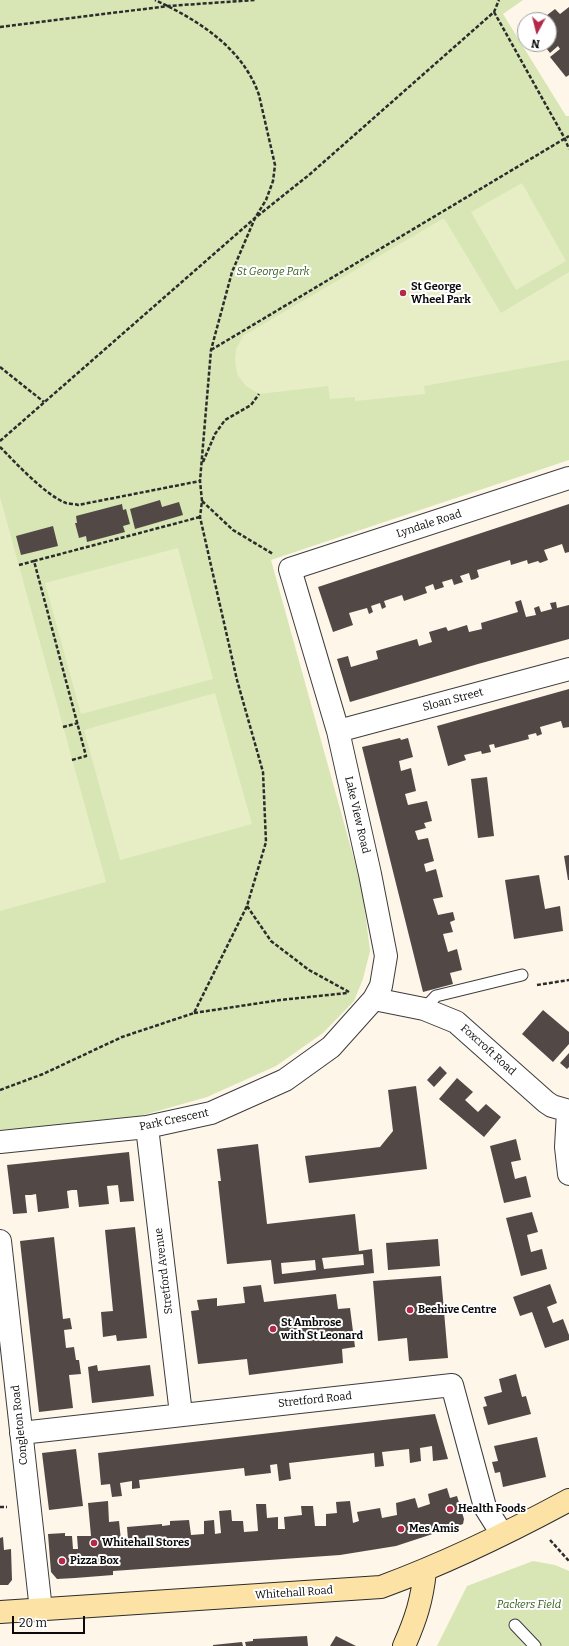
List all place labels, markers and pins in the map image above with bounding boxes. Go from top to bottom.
place label: St George Wheel Park [411,280,471,306]
marker: St George Wheel Park [398,288,408,298]
place label: Beehive Centre [418,1303,496,1317]
marker: Beehive Centre [405,1305,415,1315]
place label: St Ambrose with St Leonard [281,1316,363,1342]
marker: St Ambrose with St Leonard [268,1324,278,1334]
place label: Health Foods [458,1502,526,1516]
marker: Health Foods [445,1504,455,1514]
place label: Mes Amis [409,1522,459,1536]
marker: Mes Amis [396,1524,406,1534]
place label: Whitehall Stores [102,1536,189,1550]
marker: Whitehall Stores [89,1538,99,1548]
place label: Pizza Box [70,1554,119,1568]
marker: Pizza Box [57,1556,67,1566]

